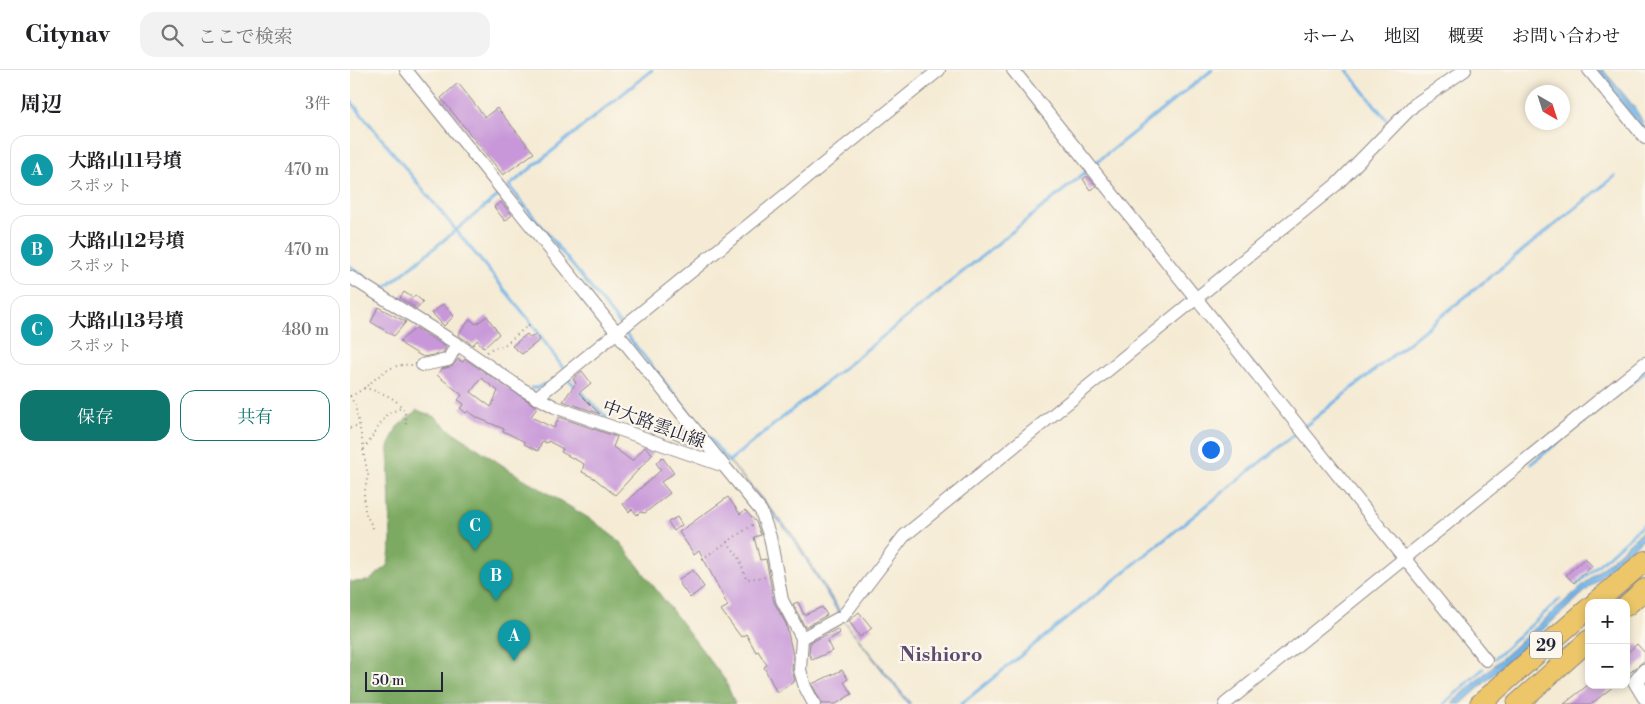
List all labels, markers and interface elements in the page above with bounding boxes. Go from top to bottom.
search box [140,12,490,57]
text: Citynav [25,20,110,50]
icon: search [158,21,186,49]
text: ここで検索 [198,25,293,49]
text: ホーム [1302,25,1356,48]
text: 地図 [1384,25,1420,48]
text: 概要 [1448,25,1484,48]
text: お問い合わせ [1512,25,1620,48]
north arrow [1525,85,1570,130]
text: 周辺 [20,92,62,118]
text: 3件 [305,94,330,114]
text: 大路山11号墳 [68,149,182,173]
text: A [31,160,43,180]
text: 470 m [285,160,329,180]
text: スポット [68,176,132,196]
text: 大路山12号墳 [68,229,184,253]
text: B [31,240,43,260]
text: 470 m [285,240,329,260]
text: スポット [68,256,132,276]
text: 大路山13号墳 [68,309,184,333]
text: C [31,320,43,340]
text: 480 m [282,320,329,340]
text: スポット [68,336,132,356]
button: 保存 [20,390,170,441]
button: 共有 [180,390,330,441]
street label: 中大路雲山線 [599,395,709,454]
your location [1198,437,1224,463]
pin: C [459,510,491,551]
pin: B [480,560,512,601]
map controls [1585,599,1630,689]
button: + [1585,599,1630,644]
pin: A [498,620,530,661]
road number: 29 [1530,632,1562,658]
district label: Nishioro [899,643,983,668]
button: − [1585,644,1630,689]
scale bar [365,669,442,692]
text: 50 m [372,672,404,690]

